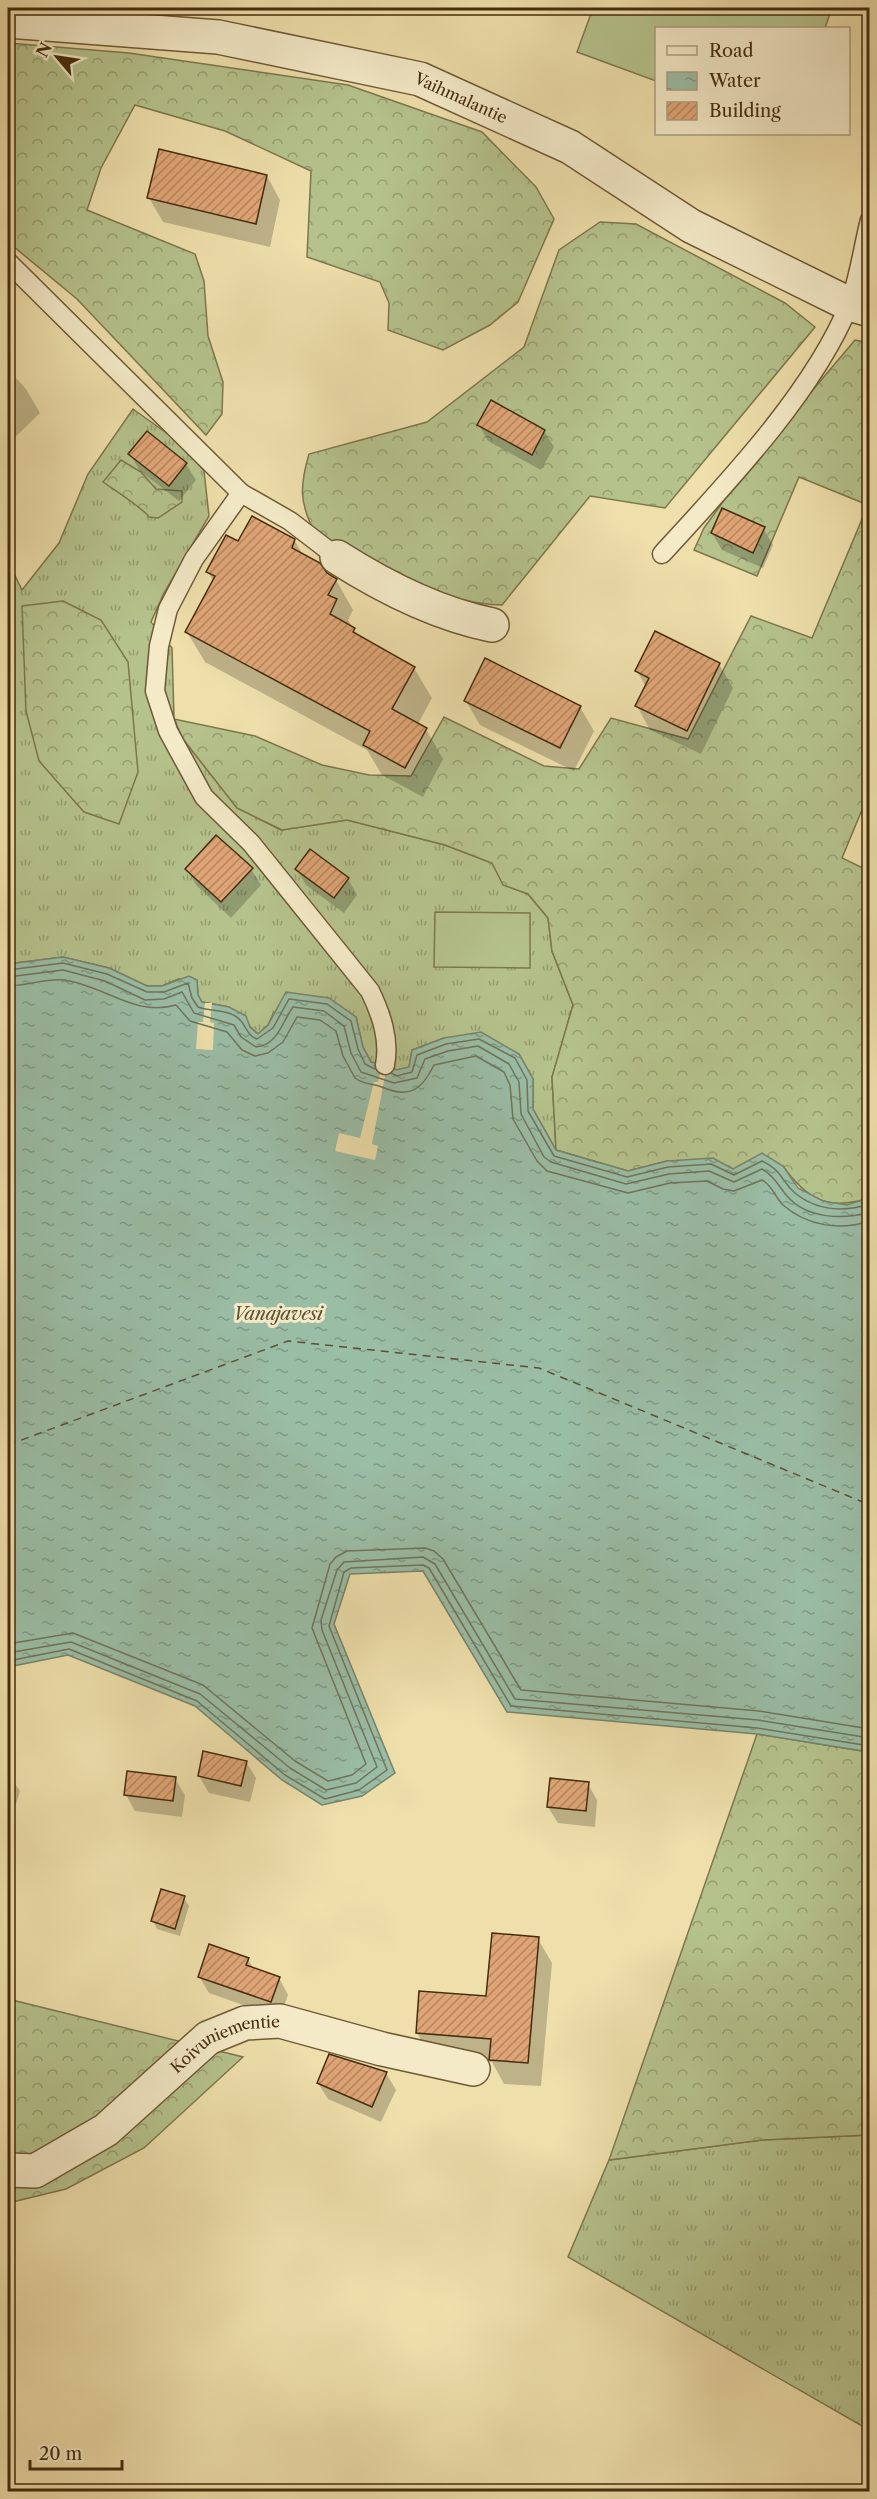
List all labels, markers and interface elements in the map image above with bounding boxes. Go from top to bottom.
north arrow [27,27,87,87]
legend [655,27,850,135]
text: N [32,39,56,61]
text: Road [709,40,754,62]
street label: Vaihmalantie [411,68,511,127]
text: Water [708,70,761,92]
text: Building [709,100,781,122]
water label: Vanajavesi [233,1303,324,1325]
street label: Koivuniementie [166,2011,280,2077]
scale bar [30,2433,122,2471]
text: 20 m [39,2443,83,2465]

